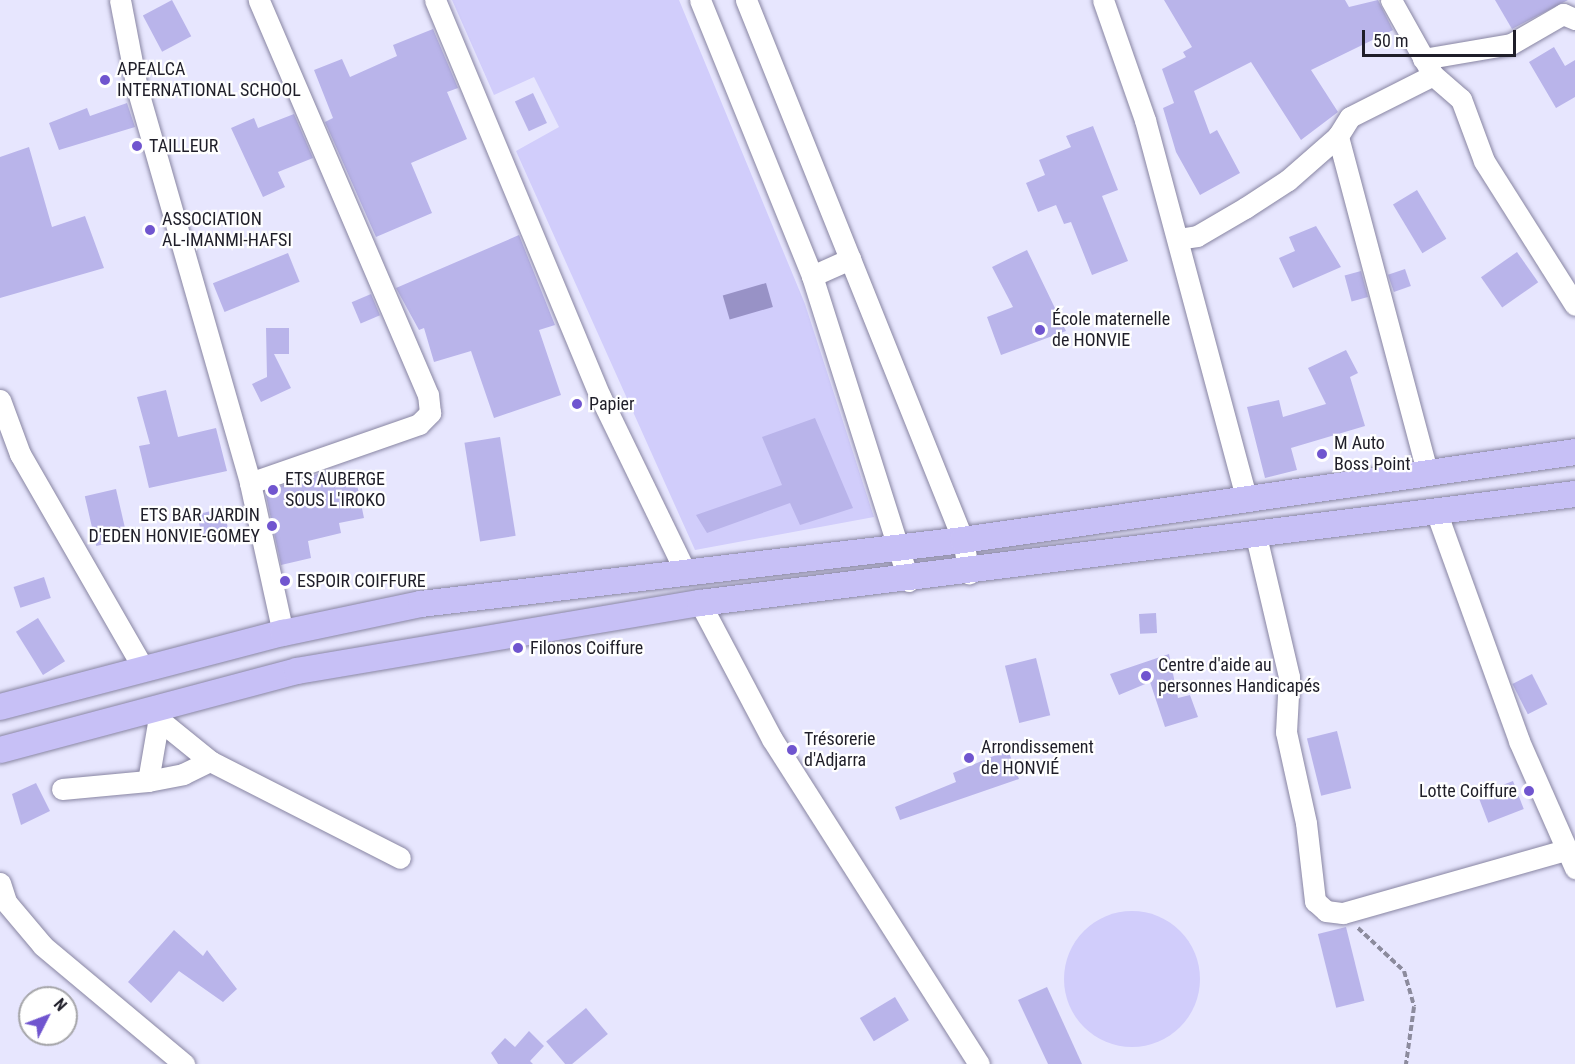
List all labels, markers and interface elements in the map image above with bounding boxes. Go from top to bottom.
scale bar [1365,18,1520,56]
text: 50 m [1373,30,1408,51]
place label: APEALCA INTERNATIONAL SCHOOL [117,59,301,101]
marker: APEALCA INTERNATIONAL SCHOOL [98,73,112,87]
place label: TAILLEUR [149,135,218,157]
marker: TAILLEUR [130,139,144,153]
place label: ASSOCIATION AL-IMANMI-HAFSI [162,209,292,252]
marker: ASSOCIATION AL-IMANMI-HAFSI [143,223,157,237]
place label: École maternelle de HONVIE [1052,309,1170,352]
marker: École maternelle de HONVIE [1033,323,1047,337]
place label: Papier [589,393,634,415]
marker: Papier [570,397,584,411]
place label: M Auto Boss Point [1334,433,1410,476]
marker: M Auto Boss Point [1315,447,1329,461]
place label: ETS AUBERGE SOUS L'IROKO [285,469,386,512]
marker: ETS AUBERGE SOUS L'IROKO [266,483,280,497]
place label: ETS BAR JARDIN D'EDEN HONVIE-GOMEY [89,505,260,548]
marker: ETS BAR JARDIN D'EDEN HONVIE-GOMEY [265,519,279,533]
place label: ESPOIR COIFFURE [297,570,426,592]
marker: ESPOIR COIFFURE [278,574,292,588]
place label: Filonos Coiffure [530,637,643,659]
marker: Filonos Coiffure [511,641,525,655]
place label: Centre d'aide au personnes Handicapés [1158,655,1320,698]
marker: Centre d'aide au personnes Handicapés [1139,669,1153,683]
place label: Trésorerie d'Adjarra [804,729,876,771]
place label: Arrondissement de HONVIÉ [981,737,1094,780]
marker: Trésorerie d'Adjarra [785,743,799,757]
marker: Arrondissement de HONVIÉ [962,751,976,765]
place label: Lotte Coiffure [1419,780,1517,802]
marker: Lotte Coiffure [1522,784,1536,798]
north arrow [18,986,78,1046]
text: N [50,995,71,1015]

